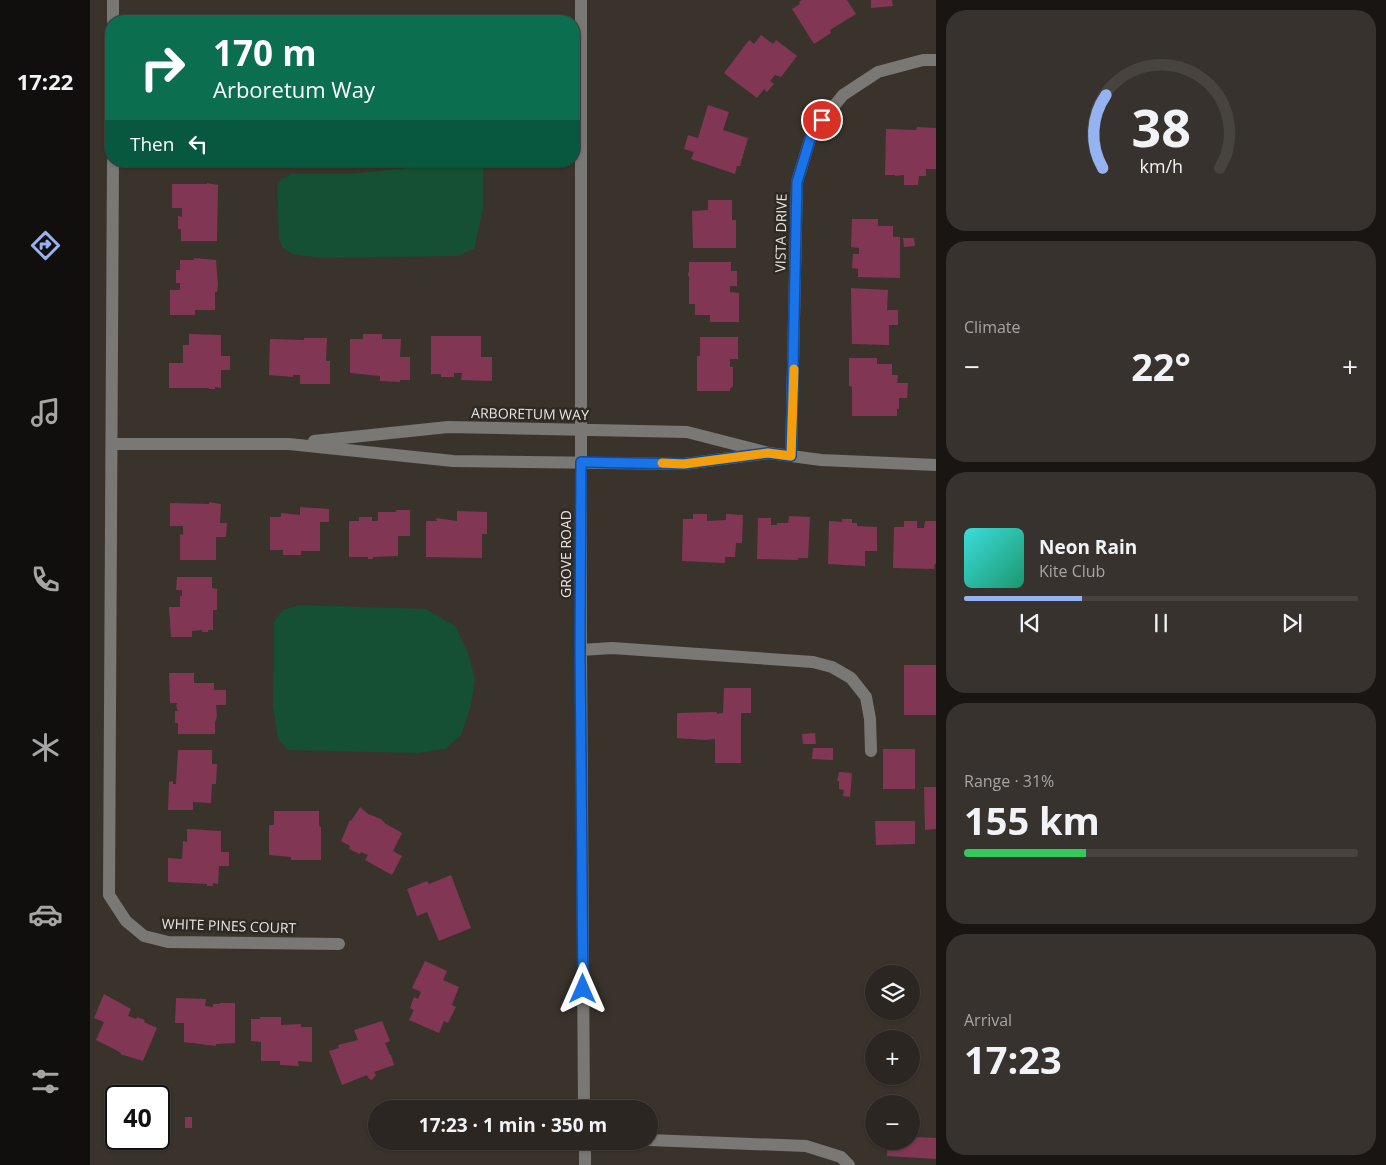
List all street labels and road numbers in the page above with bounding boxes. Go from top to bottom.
street label: VISTA DRIVE [770,193,791,273]
street label: ARBORETUM WAY [471,403,589,424]
street label: GROVE ROAD [556,510,575,598]
street label: WHITE PINES COURT [161,914,297,937]

